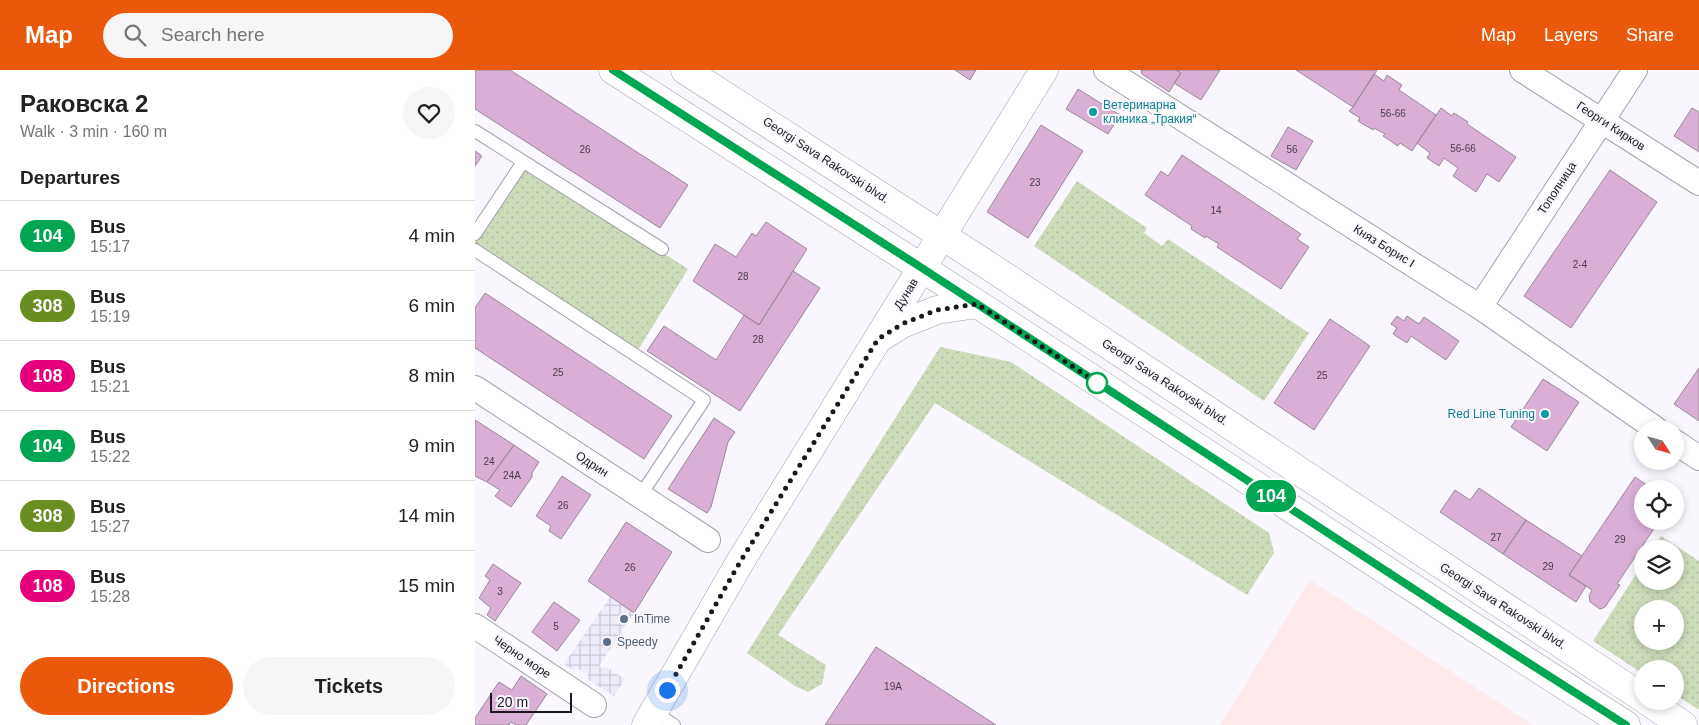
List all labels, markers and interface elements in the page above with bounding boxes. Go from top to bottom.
search box [103,13,453,58]
text: Map [25,21,73,48]
icon: search [121,21,149,49]
text: Search here [161,24,265,45]
text: Map [1481,25,1516,45]
text: Layers [1544,25,1598,45]
text: Share [1626,25,1674,45]
button: heart [403,87,455,139]
text: Раковска 2 [20,90,148,117]
place label: Ветеринарна клиника „Тракия“ [1103,98,1196,126]
street label: Георги Кирков [1574,99,1648,153]
marker: Ветеринарна клиника „Тракия“ [1087,106,1099,118]
house number: 56-66 [1380,108,1406,119]
street label: Georgi Sava Rakovski blvd. [760,114,892,206]
text: Walk · 3 min · 160 m [20,123,167,140]
house number: 56-66 [1450,143,1476,154]
house number: 26 [579,144,591,155]
house number: 56 [1286,144,1298,155]
street label: Тополница [1535,159,1579,217]
text: Departures [20,167,120,188]
house number: 23 [1029,177,1041,188]
house number: 14 [1210,205,1222,216]
text: Bus [90,216,126,237]
street label: Княз Борис I [1351,222,1417,270]
text: 4 min [409,225,455,246]
text: 104 [32,226,63,246]
text: 15:17 [90,238,130,255]
house number: 2-4 [1573,259,1588,270]
house number: 28 [737,271,749,282]
street label: Дунав [891,276,921,312]
text: Bus [90,286,126,307]
text: 6 min [409,295,455,316]
text: 308 [32,296,63,316]
text: 15:19 [90,308,130,325]
house number: 28 [752,334,764,345]
street label: Georgi Sava Rakovski blvd. [1099,336,1231,428]
text: Bus [90,356,126,377]
text: 8 min [409,365,455,386]
text: 108 [32,366,63,386]
house number: 25 [552,367,564,378]
house number: 25 [1316,370,1328,381]
unlabelled marker [1086,372,1108,394]
text: 15:21 [90,378,130,395]
place label: Red Line Tuning [1448,407,1535,421]
marker: Red Line Tuning [1539,408,1551,420]
north arrow [1634,420,1684,470]
map controls [1634,420,1684,710]
text: Bus [90,426,126,447]
text: 9 min [409,435,455,456]
text: 104 [32,436,63,456]
text: 15:22 [90,448,130,465]
street label: Одрин [573,448,611,480]
house number: 24 [483,456,495,467]
house number: 24А [503,470,521,481]
line badge: 104 [1242,480,1300,512]
button: locate [1634,480,1684,530]
text: 104 [1256,486,1286,506]
text: Bus [90,496,126,517]
house number: 26 [557,500,569,511]
text: 14 min [398,505,455,526]
text: 308 [32,506,63,526]
text: 15:27 [90,518,130,535]
house number: 27 [1490,532,1502,543]
house number: 29 [1614,534,1626,545]
button: layers [1634,540,1684,590]
street label: Georgi Sava Rakovski blvd. [1437,560,1569,652]
house number: 29 [1542,561,1554,572]
house number: 26 [624,562,636,573]
text: Bus [90,566,126,587]
text: 15 min [398,575,455,596]
text: 108 [32,576,63,596]
house number: 3 [497,586,503,597]
text: 15:28 [90,588,130,605]
button: + [1634,600,1684,650]
place label: InTime [634,612,671,626]
marker: InTime [618,613,630,625]
house number: 5 [553,621,559,632]
street label: Черно море [491,633,554,682]
place label: Speedy [617,635,658,649]
marker: Speedy [601,636,613,648]
button: Directions [20,657,233,715]
button: Tickets [243,657,455,715]
button: − [1634,660,1684,710]
your location [655,678,680,703]
house number: 19А [884,681,902,692]
scale bar [490,690,573,713]
text: 20 m [497,694,528,710]

